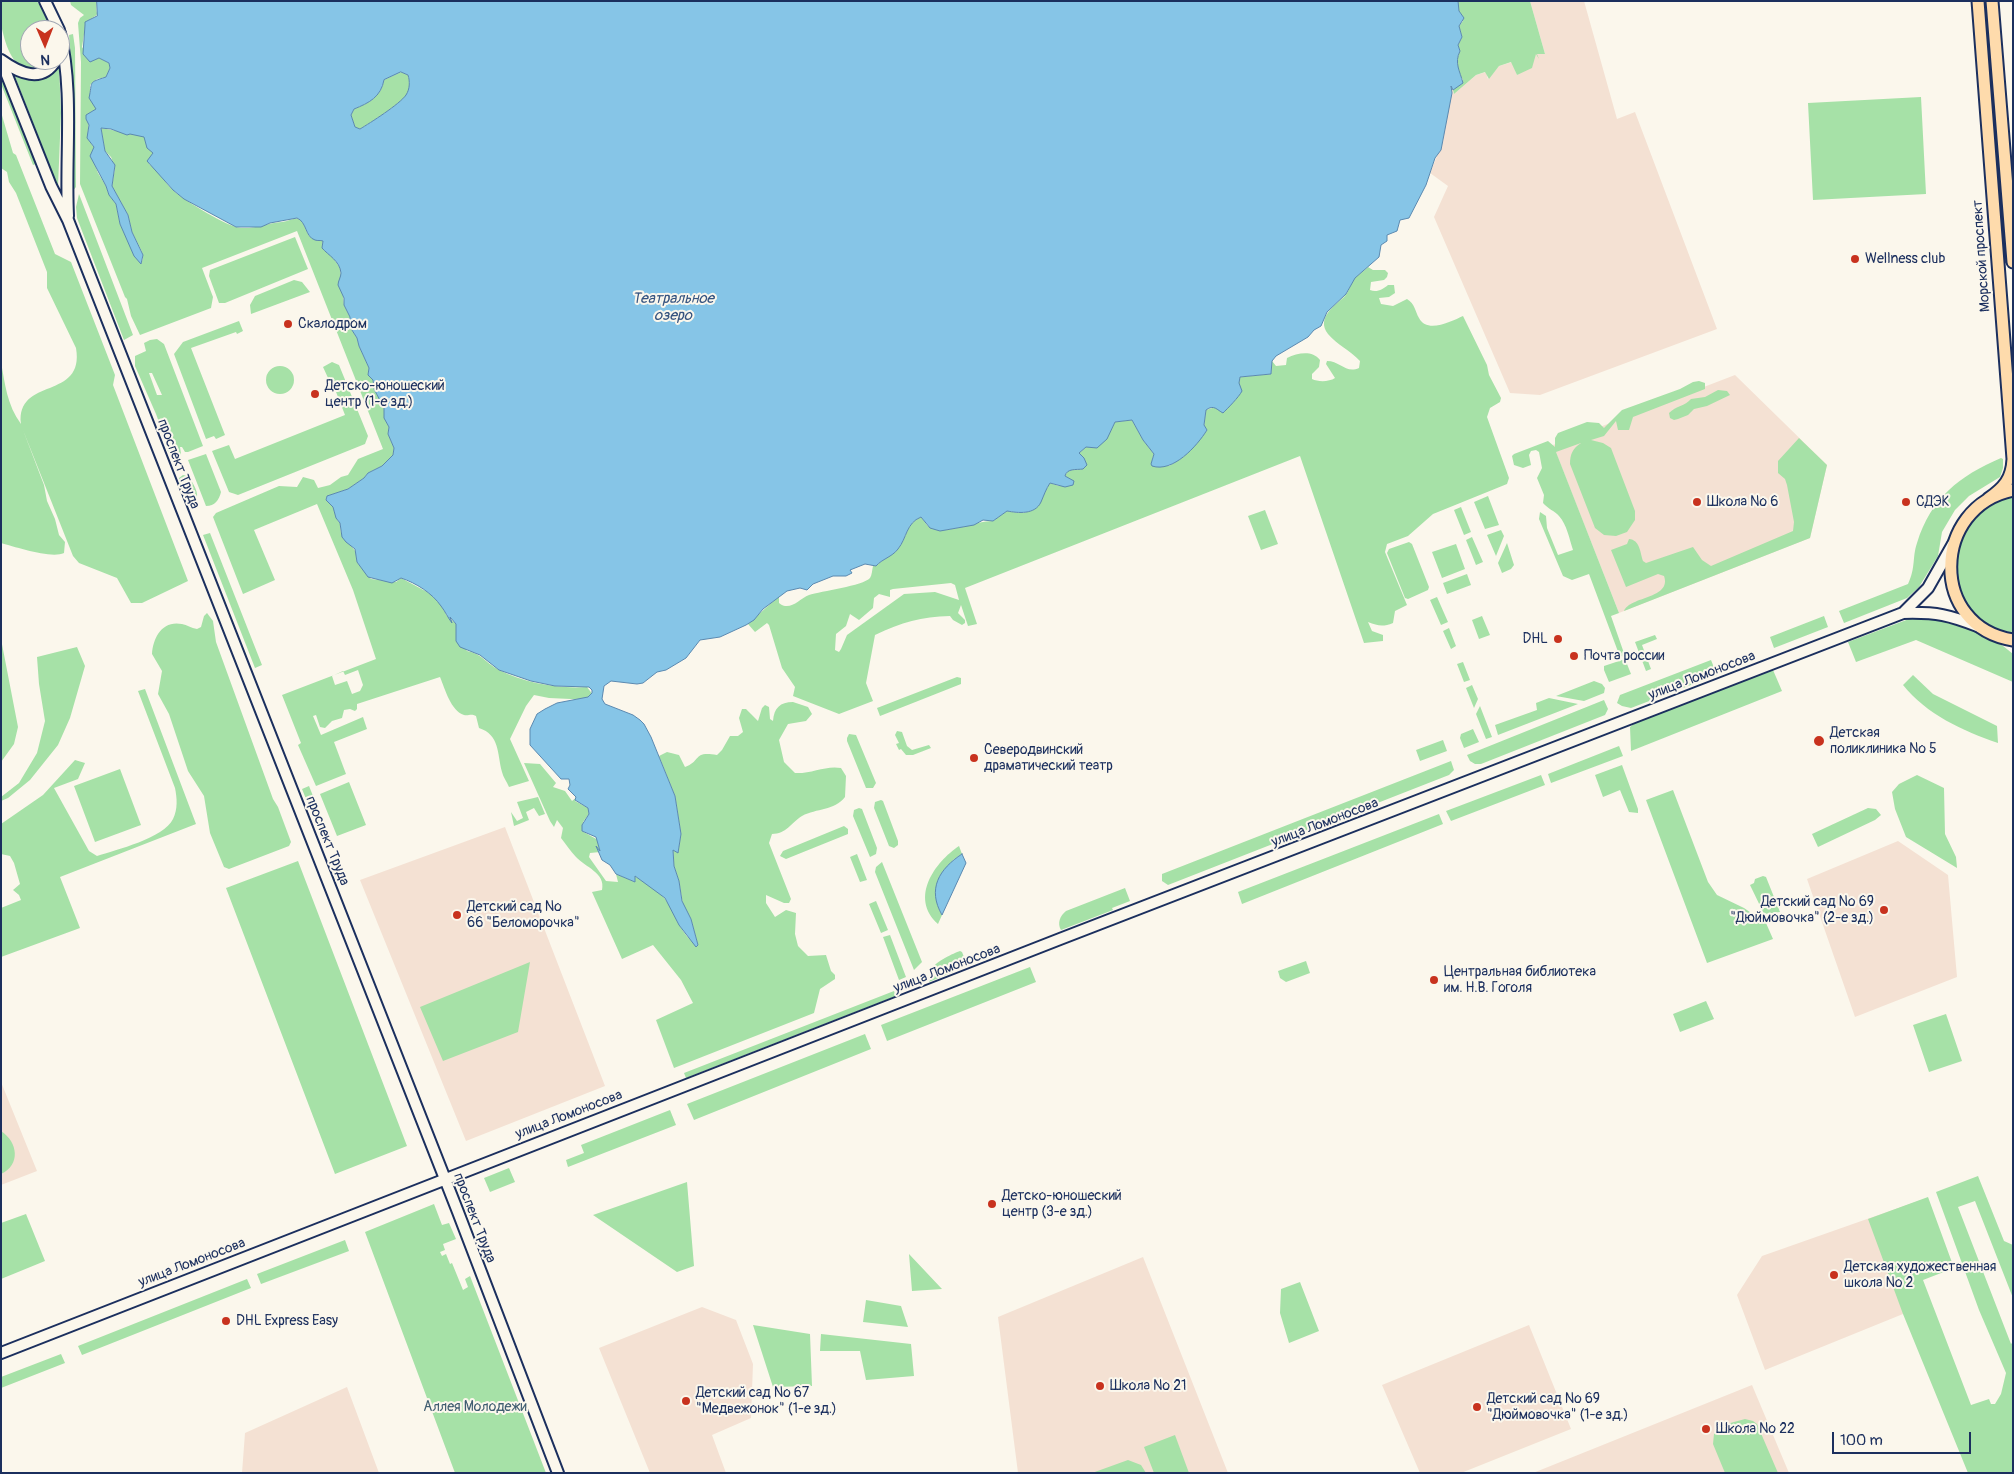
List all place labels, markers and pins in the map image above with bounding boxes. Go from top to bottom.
place label: Wellness club [1865,251,1945,267]
marker: Wellness club [1849,253,1861,265]
place label: Скалодром [298,316,367,332]
marker: Скалодром [282,318,294,330]
place label: Детско-юношеский центр (1-е зд.) [325,378,445,411]
marker: Детско-юношеский центр (1-е зд.) [309,388,321,400]
place label: Школа № 6 [1707,494,1778,510]
place label: СДЭК [1916,494,1949,510]
marker: Школа № 6 [1691,496,1703,508]
marker: СДЭК [1900,496,1912,508]
place label: DHL [1522,631,1548,647]
marker: DHL [1552,633,1564,645]
place label: Почта россии [1584,648,1664,664]
marker: Почта россии [1568,650,1580,662]
place label: Детская поликлиника № 5 [1830,725,1937,758]
marker: Детская поликлиника № 5 [1812,734,1826,748]
place label: Северодвинский драматический театр [984,742,1113,774]
marker: Северодвинский драматический театр [968,752,980,764]
place label: Детский сад № 69 "Дюймовочка" (2-е зд.) [1730,894,1874,926]
place label: Детский сад № 66 "Беломорочка" [467,899,580,932]
marker: Детский сад № 69 "Дюймовочка" (2-е зд.) [1878,904,1890,916]
marker: Детский сад № 66 "Беломорочка" [451,909,463,921]
place label: Центральная библиотека им. Н.В. Гоголя [1444,964,1596,996]
marker: Центральная библиотека им. Н.В. Гоголя [1428,974,1440,986]
place label: Детско-юношеский центр (3-е зд.) [1002,1188,1122,1220]
marker: Детско-юношеский центр (3-е зд.) [986,1198,998,1210]
place label: Детская художественная школа № 2 [1844,1259,1996,1292]
marker: Детская художественная школа № 2 [1828,1269,1840,1281]
place label: DHL Express Easy [236,1313,338,1329]
marker: DHL Express Easy [220,1315,232,1327]
place label: Школа № 21 [1110,1378,1186,1394]
marker: Школа № 21 [1094,1380,1106,1392]
place label: Детский сад № 67 "Медвежонок" (1-е зд.) [696,1385,837,1418]
place label: Детский сад № 69 "Дюймовочка" (1-е зд.) [1487,1391,1628,1424]
marker: Детский сад № 67 "Медвежонок" (1-е зд.) [680,1395,692,1407]
marker: Детский сад № 69 "Дюймовочка" (1-е зд.) [1471,1401,1483,1413]
place label: Школа № 22 [1716,1421,1795,1437]
marker: Школа № 22 [1700,1423,1712,1435]

